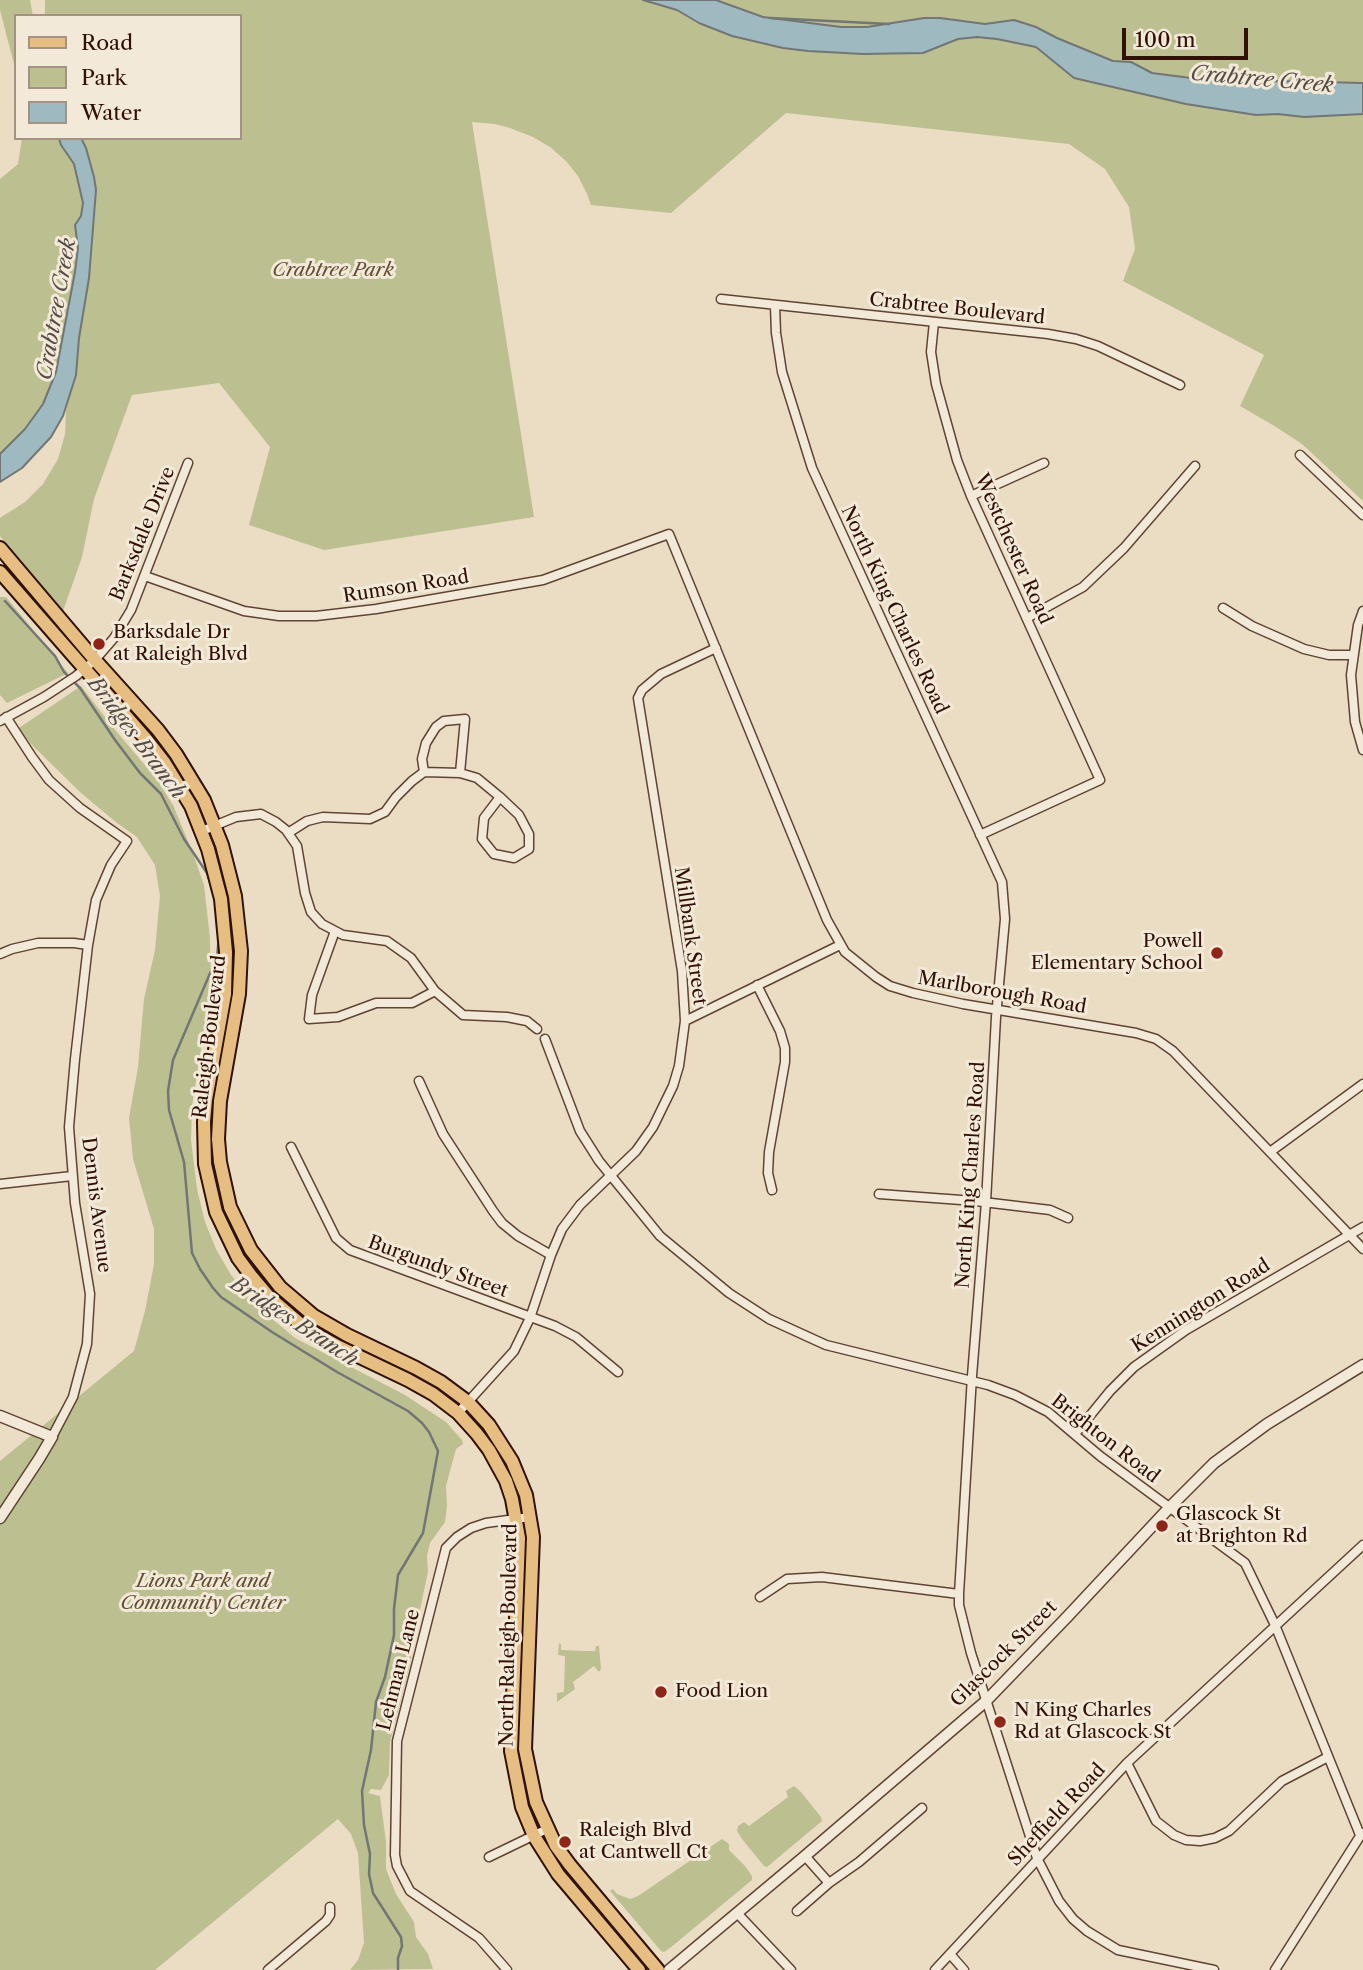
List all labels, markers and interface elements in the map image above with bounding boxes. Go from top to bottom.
legend [14,14,242,140]
scale bar [1125,14,1251,58]
text: 100 m [1135,27,1196,52]
text: Road [81,30,133,55]
water label: Crabtree Creek [1189,61,1335,99]
text: Park [81,65,127,90]
text: Water [81,100,141,125]
water label: Crabtree Creek [32,236,82,382]
park label: Crabtree Park [272,260,394,282]
street label: Crabtree Boulevard [868,288,1046,330]
street label: Barksdale Drive [106,464,180,604]
street label: Westchester Road [969,470,1057,628]
street label: North King Charles Road [836,502,952,718]
street label: Rumson Road [341,566,471,608]
place label: Barksdale Dr at Raleigh Blvd [113,622,248,666]
marker: Barksdale Dr at Raleigh Blvd [91,636,107,652]
water label: Bridges Branch [82,672,190,804]
street label: Millbank Street [669,865,711,1007]
place label: Powell Elementary School [1031,931,1203,975]
marker: Powell Elementary School [1209,945,1225,961]
street label: Raleigh Boulevard [189,954,231,1120]
street label: Marlborough Road [916,967,1088,1019]
street label: North King Charles Road [952,1061,990,1289]
street label: Dennis Avenue [76,1136,116,1274]
street label: Burgundy Street [365,1231,511,1303]
street label: Kennington Road [1128,1254,1274,1358]
water label: Bridges Branch [226,1271,362,1373]
street label: Brighton Road [1046,1390,1164,1488]
place label: Glascock St at Brighton Rd [1176,1504,1307,1548]
marker: Glascock St at Brighton Rd [1154,1518,1170,1534]
street label: North Raleigh Boulevard [496,1523,522,1747]
park label: Lions Park and Community Center [120,1571,286,1615]
street label: Glascock Street [946,1596,1062,1712]
street label: Lehman Lane [373,1607,425,1733]
place label: Food Lion [675,1681,768,1703]
marker: Food Lion [653,1684,669,1700]
place label: N King Charles Rd at Glascock St [1014,1700,1171,1744]
marker: N King Charles Rd at Glascock St [992,1714,1008,1730]
street label: Sheffield Road [1004,1759,1110,1871]
place label: Raleigh Blvd at Cantwell Ct [579,1820,708,1864]
marker: Raleigh Blvd at Cantwell Ct [557,1834,573,1850]

